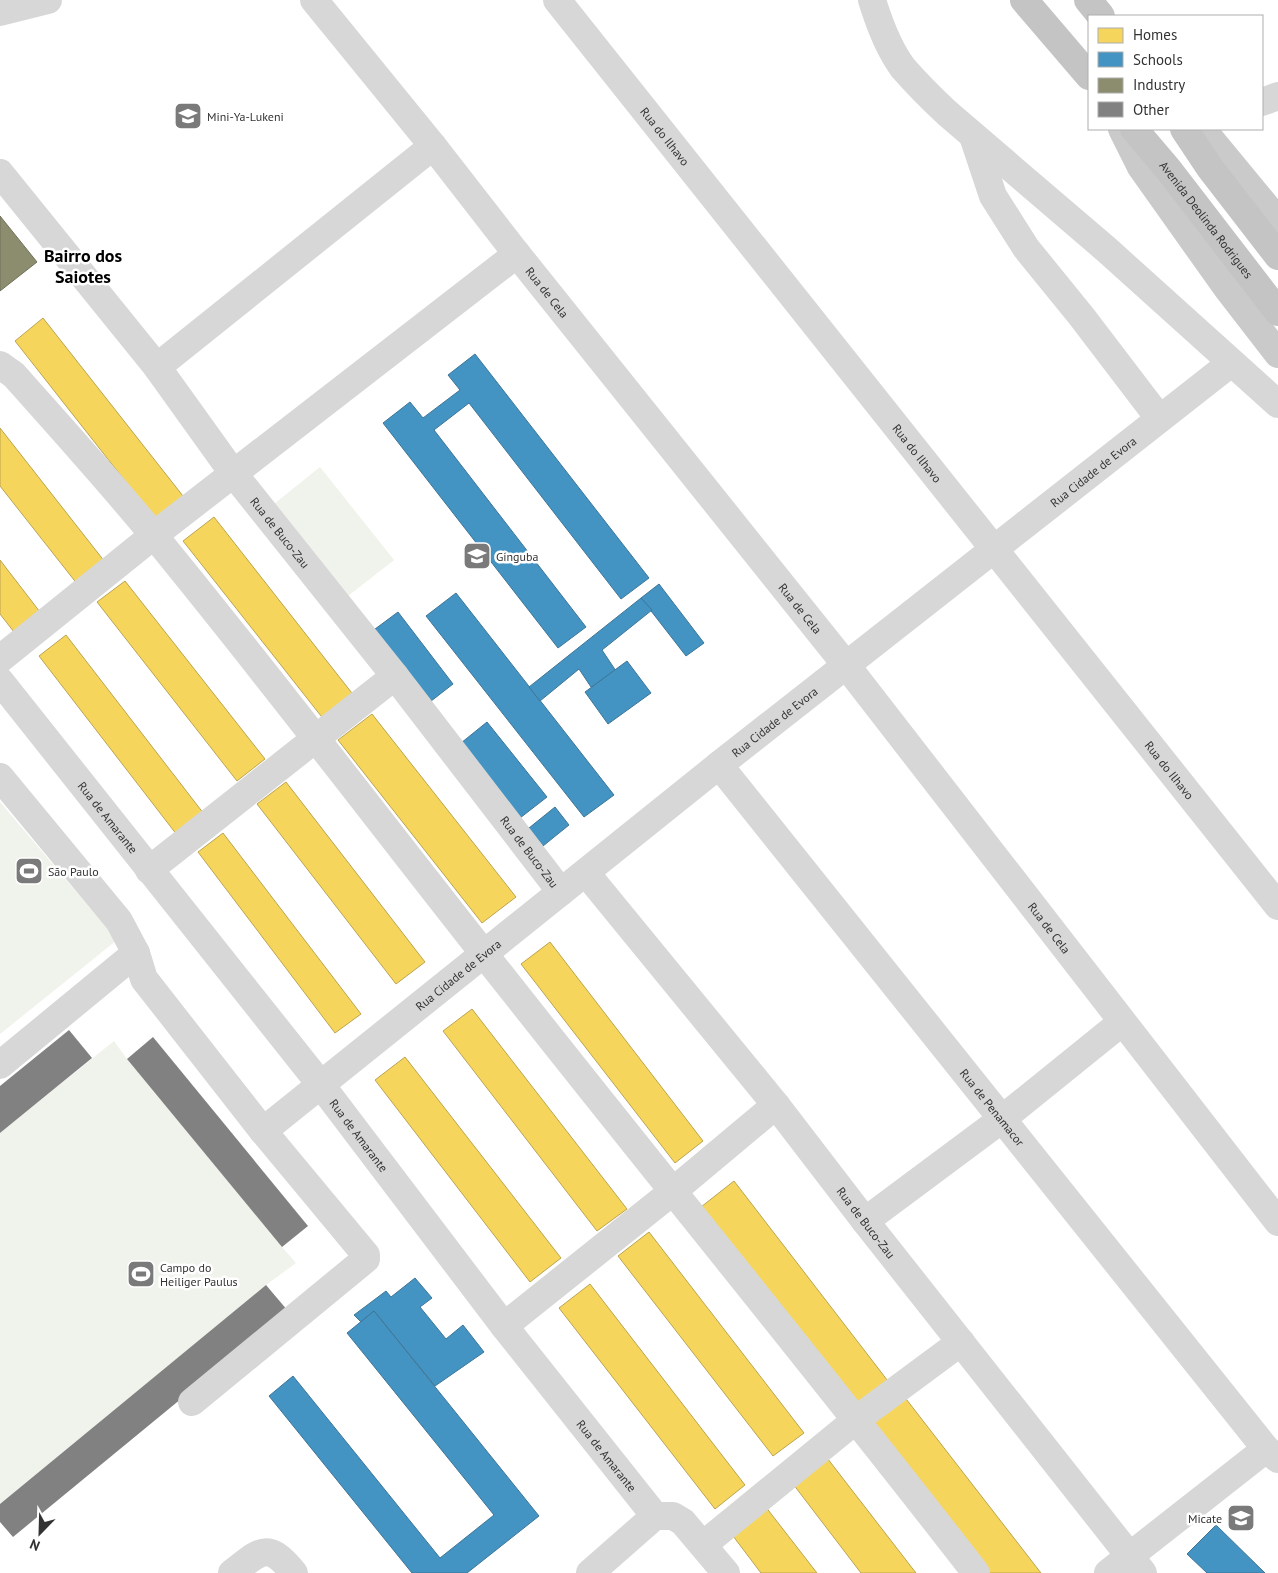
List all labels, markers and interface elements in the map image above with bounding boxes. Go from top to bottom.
legend [1088,15,1263,130]
text: Homes [1133,25,1177,44]
text: Schools [1133,50,1183,69]
text: Industry [1133,75,1185,94]
text: Other [1133,100,1169,119]
school or university icon: Mini-Ya-Lukeni [173,101,203,131]
street label: Rua do Ilhavo [638,104,693,168]
place label: Mini-Ya-Lukeni [207,109,284,124]
street label: Avenida Deolinda Rodrigues [1157,158,1257,281]
district label: Bairro dos Saiotes [44,244,123,288]
street label: Rua de Cela [523,264,572,320]
street label: Rua do Ilhavo [890,421,945,485]
street label: Rua Cidade de Evora [1047,433,1139,510]
street label: Rua de Buco-Zau [248,494,313,571]
school or university icon: Ginguba [462,541,492,571]
place label: Ginguba [496,549,539,564]
street label: Rua de Cela [776,580,825,637]
street label: Rua Cidade de Evora [728,683,820,760]
street label: Rua do Ilhavo [1142,738,1198,802]
street label: Rua de Amarante [75,778,141,856]
street label: Rua de Buco-Zau [498,813,562,890]
sports icon: São Paulo [14,856,44,886]
place label: São Paulo [48,864,99,879]
street label: Rua de Cela [1025,899,1074,956]
street label: Rua Cidade de Evora [412,936,504,1013]
street label: Rua de Penamacor [957,1065,1028,1149]
street label: Rua de Amarante [327,1096,392,1175]
street label: Rua de Buco-Zau [834,1184,899,1261]
sports icon: Campo do Heiliger Paulus [126,1259,156,1289]
place label: Campo do Heiliger Paulus [160,1260,238,1289]
street label: Rua de Amarante [574,1417,640,1494]
school or university icon: Micate [1226,1503,1256,1533]
north arrow [15,1508,65,1558]
place label: Micate [1188,1511,1222,1526]
text: N [27,1535,43,1555]

